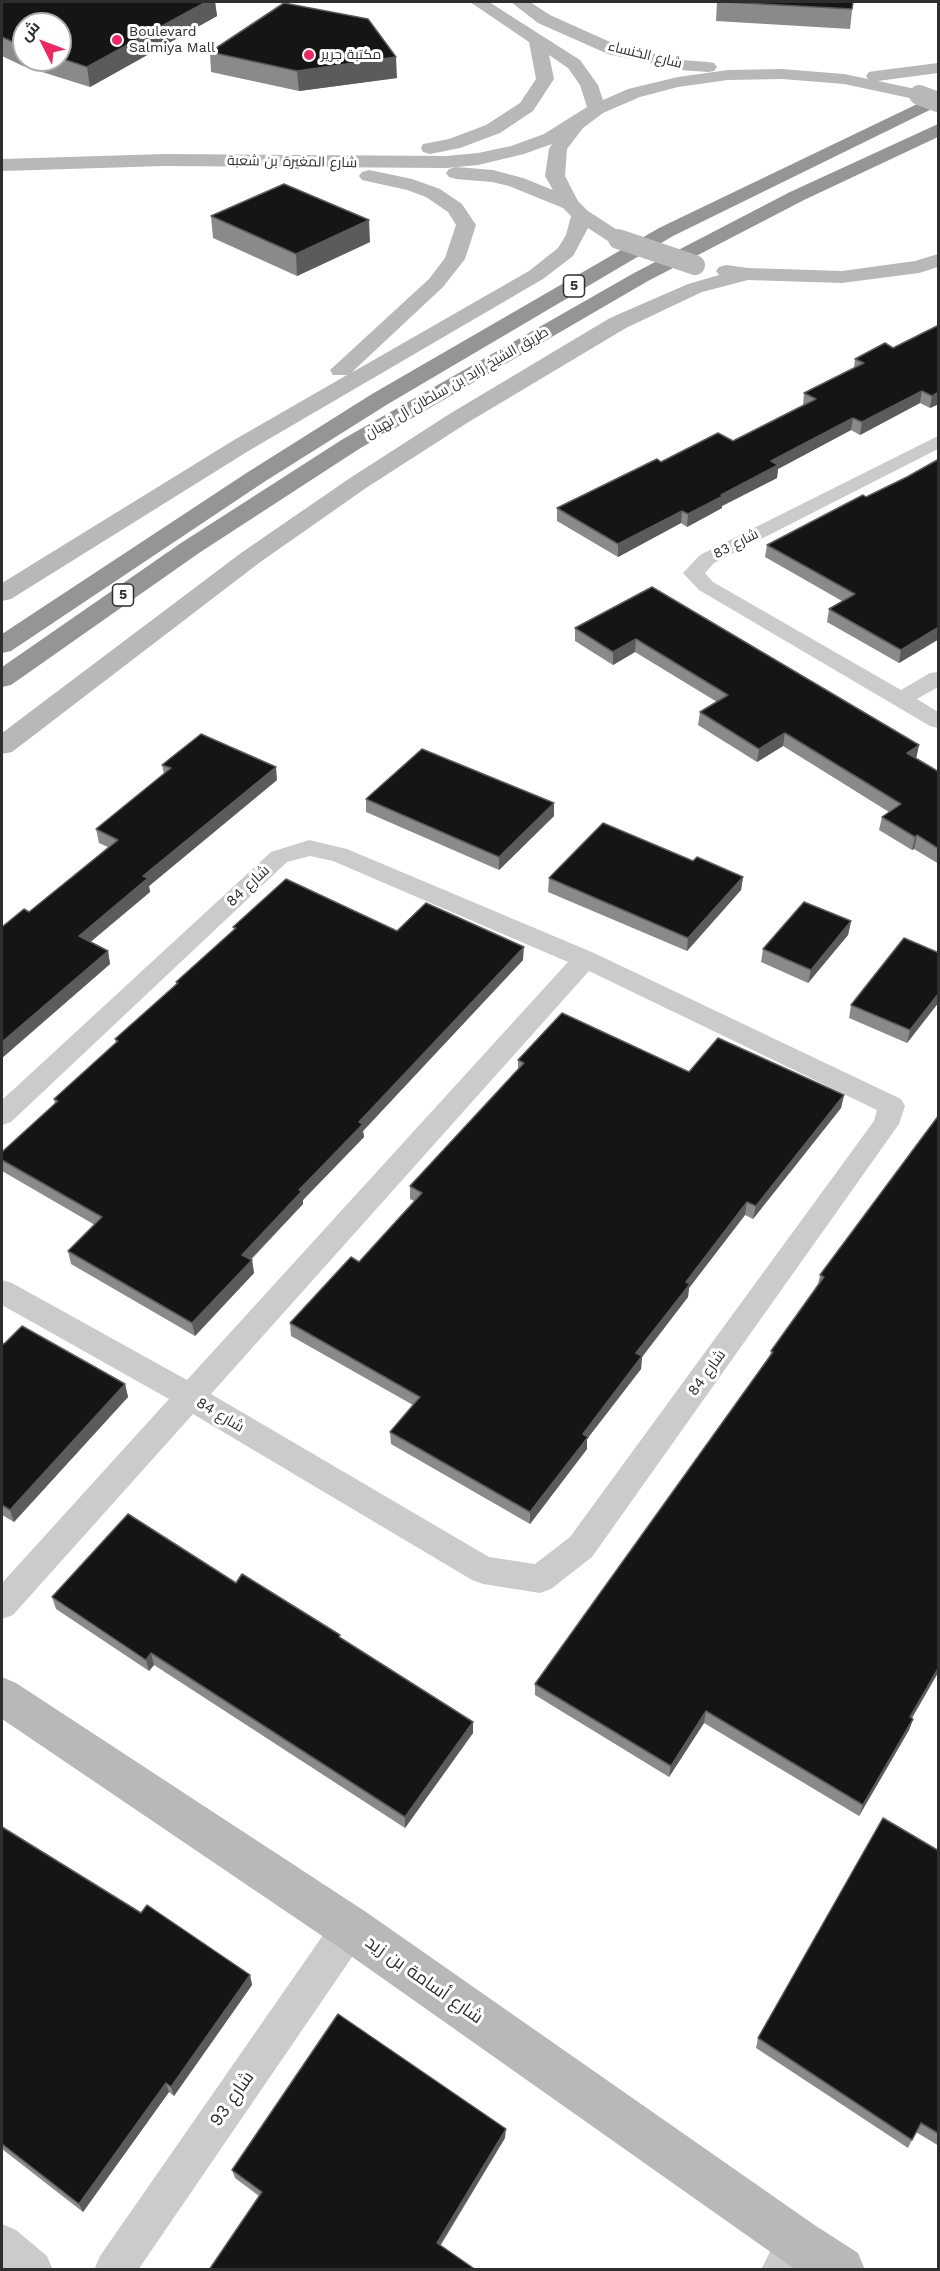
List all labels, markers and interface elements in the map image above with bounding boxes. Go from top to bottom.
north arrow [12,12,72,72]
text: ش [16,17,44,45]
place label: Boulevard Salmiya Mall [129,24,215,56]
marker: Boulevard Salmiya Mall [110,33,124,47]
street label: شارع الخنساء [606,38,684,72]
place label: مكتبة جرير [321,47,381,63]
marker: مكتبة جرير [302,48,316,62]
street label: شارع المغيرة بن شعبة [227,152,357,172]
road number: 5 [564,275,584,297]
street label: طريق الشيخ زايد بن سلطان آل نهيان [362,324,552,442]
street label: شارع 83 [711,526,761,562]
road number: 5 [112,584,134,606]
street label: شارع 84 [223,861,273,911]
street label: شارع 84 [684,1346,730,1400]
street label: شارع 84 [193,1394,247,1436]
street label: شارع أسامة بن زيد [361,1931,487,2029]
street label: شارع 93 [205,2067,259,2131]

